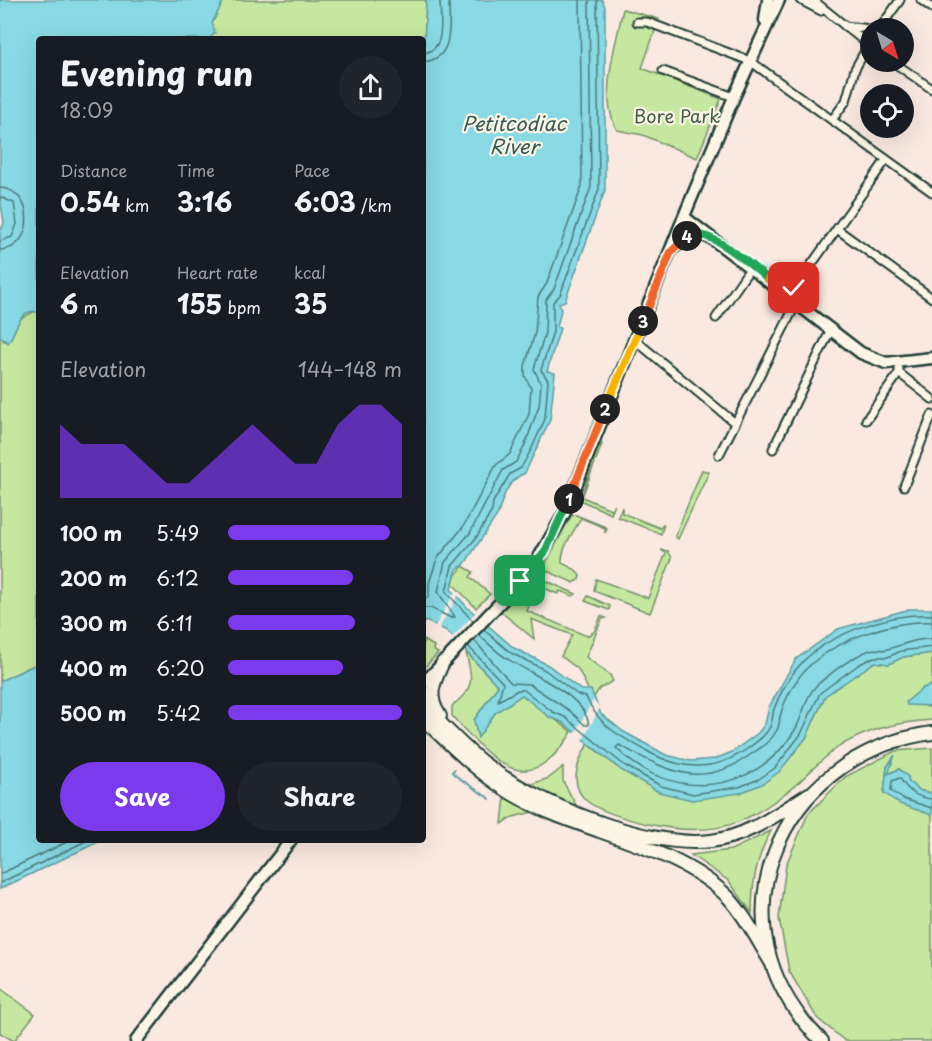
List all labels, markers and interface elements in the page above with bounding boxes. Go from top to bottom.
north arrow [860,18,914,72]
map controls [860,18,914,138]
text: Evening run [60,47,253,97]
button: share [339,56,402,119]
button: locate [860,84,914,138]
text: 18:09 [60,95,114,125]
park label: Bore Park [634,102,720,129]
water label: Petitcodiac River [462,108,568,161]
text: Distance [60,158,127,182]
text: Time [177,158,215,182]
text: Pace [294,158,330,182]
text: 0.54 [60,182,120,221]
text: 3:16 [177,182,232,221]
text: 6:03 [294,182,356,221]
text: km [120,193,149,217]
text: /km [356,193,392,217]
pin: 4 [672,221,702,251]
text: 4 [682,224,692,248]
text: Elevation [60,260,129,284]
text: Heart rate [177,260,258,284]
text: kcal [294,260,326,284]
pin [768,262,819,313]
icon: check [777,271,810,304]
text: 6 [60,284,78,323]
text: 155 [177,284,222,323]
text: 35 [294,284,328,323]
text: m [78,295,98,319]
text: bpm [222,295,261,319]
pin: 3 [628,306,658,336]
text: 3 [638,309,648,333]
text: Elevation [60,354,146,384]
text: 144–148 m [298,354,402,384]
pin: 2 [590,394,620,424]
text: 2 [599,397,611,421]
pin: 1 [554,484,584,514]
text: 1 [565,487,573,511]
text: 100 m [60,518,122,548]
text: 5:49 [156,518,199,548]
pin [494,555,545,606]
text: 200 m [60,563,127,593]
text: 6:12 [156,563,199,593]
icon: arrive [503,564,536,597]
text: 300 m [60,608,128,638]
text: 6:11 [156,608,192,638]
text: 400 m [60,653,128,683]
text: 6:20 [156,653,204,683]
text: 500 m [60,698,127,728]
text: 5:42 [156,698,201,728]
button: Save [60,762,225,831]
button: Share [237,762,402,831]

